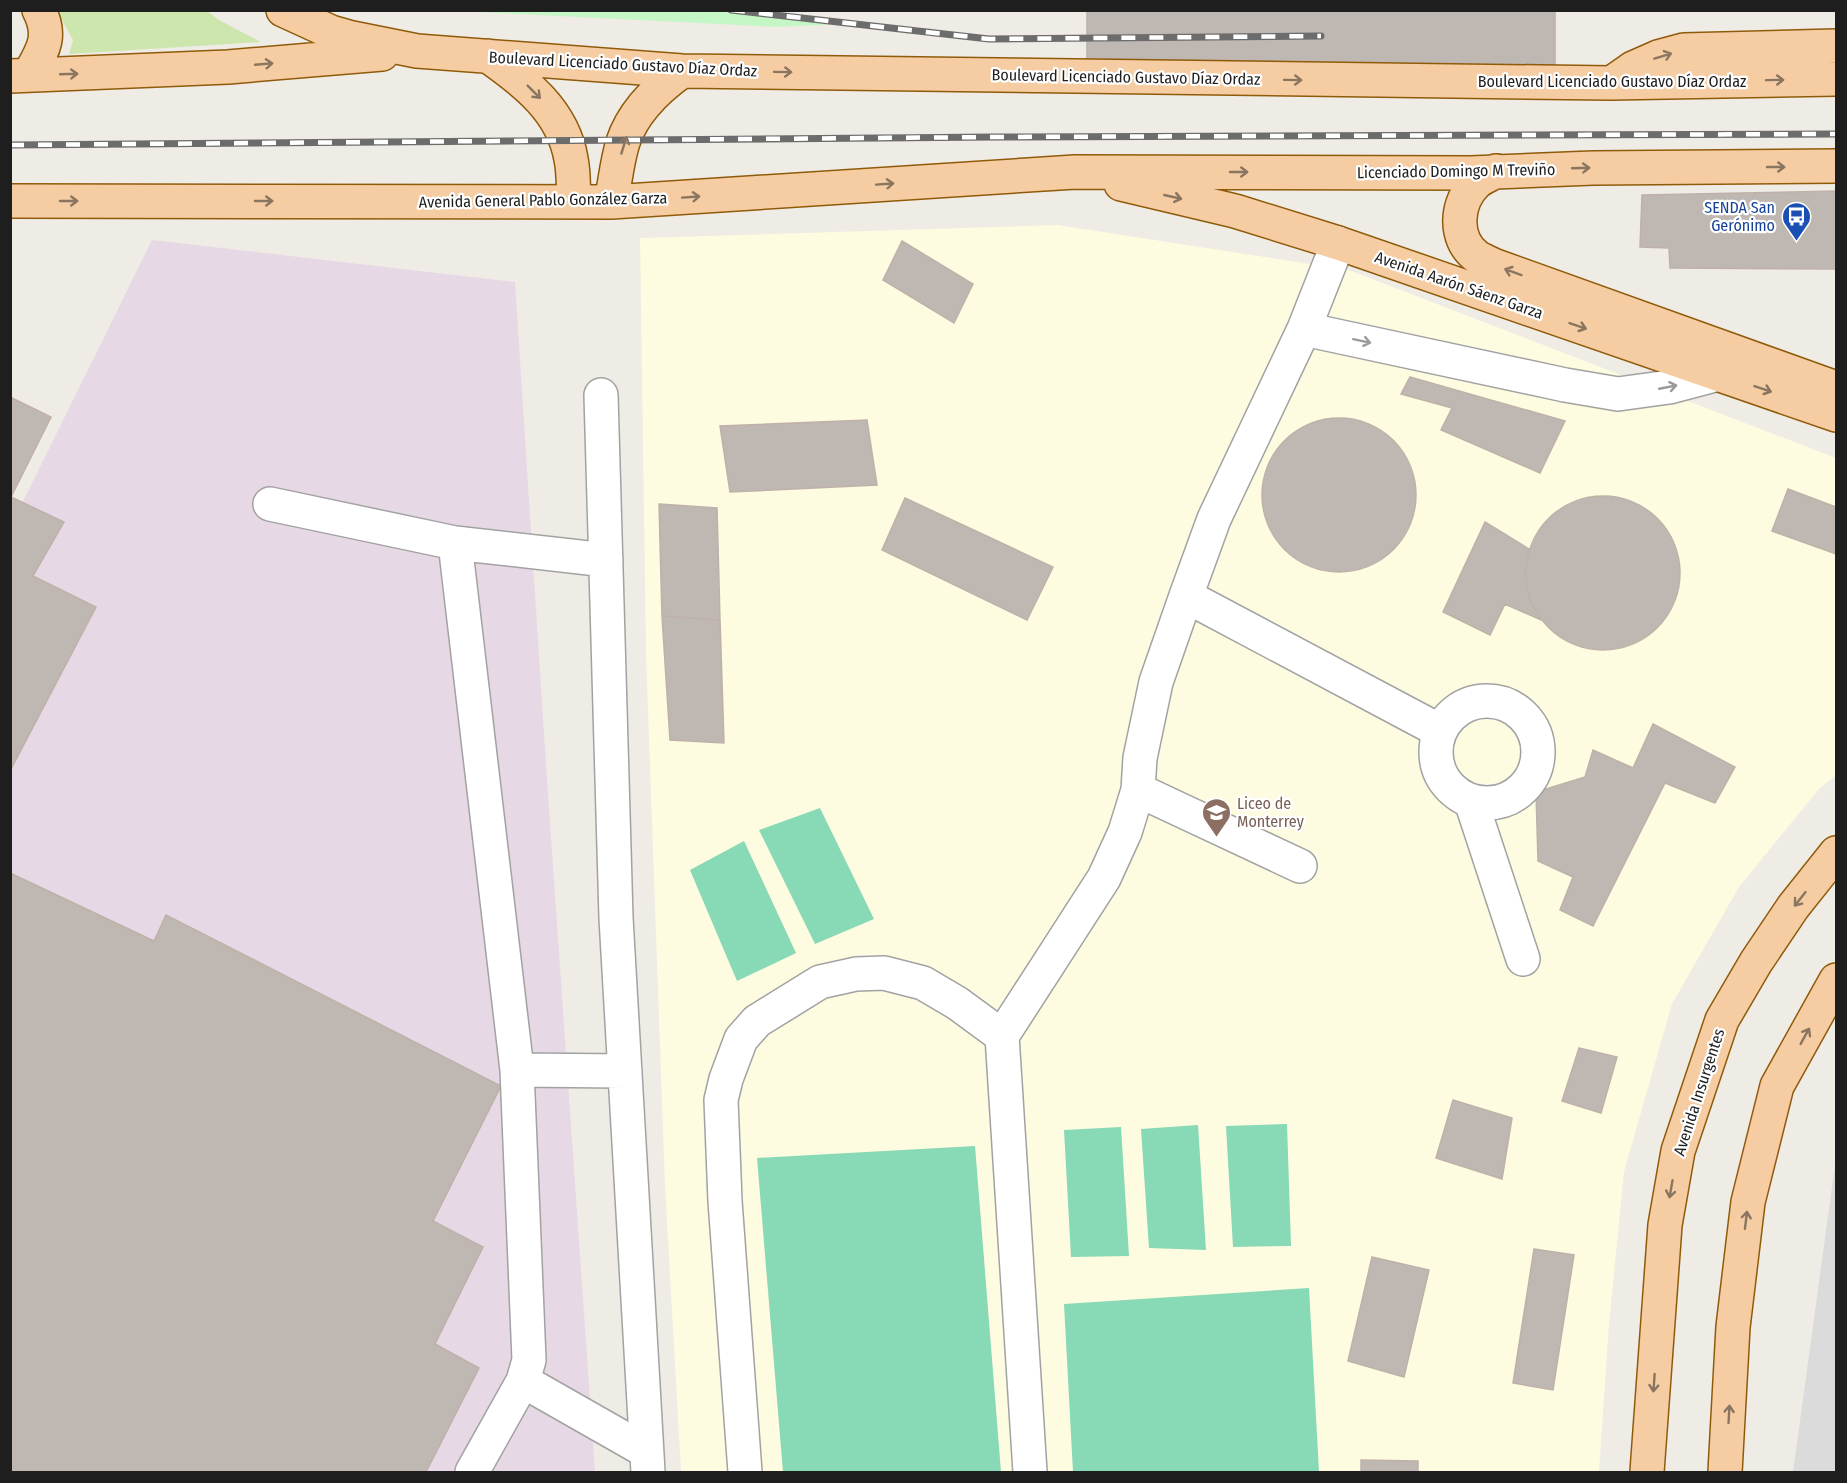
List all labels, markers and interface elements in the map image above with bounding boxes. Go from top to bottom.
street label: Boulevard Licenciado Gustavo Díaz Ordaz [488,47,758,81]
one-way arrow [1653,50,1672,61]
one-way arrow [253,58,273,69]
street label: Boulevard Licenciado Gustavo Díaz Ordaz [992,65,1260,89]
one-way arrow [772,66,792,78]
one-way arrow [58,68,78,79]
street label: Boulevard Licenciado Gustavo Díaz Ordaz [1478,72,1746,91]
one-way arrow [1282,74,1302,86]
one-way arrow [1764,74,1784,86]
one-way arrow [526,85,541,99]
one-way arrow [619,136,630,155]
street label: Licenciado Domingo M Treviño [1357,160,1555,182]
one-way arrow [1765,161,1785,173]
one-way arrow [1570,163,1590,174]
one-way arrow [1228,166,1248,178]
one-way arrow [875,178,895,189]
street label: Avenida General Pablo González Garza [419,188,668,212]
one-way arrow [680,191,700,202]
one-way arrow [1163,192,1182,204]
one-way arrow [58,195,78,207]
one-way arrow [253,195,273,207]
place label: SENDA San Gerónimo [1704,198,1775,235]
bus stop icon: SENDA San Gerónimo [1780,200,1812,242]
street label: Avenida Aarón Sáenz Garza [1372,247,1546,323]
one-way arrow [1504,265,1523,276]
one-way arrow [1568,322,1587,333]
one-way arrow [1351,336,1371,347]
one-way arrow [1658,381,1678,392]
one-way arrow [1753,385,1772,396]
place label: Liceo de Monterrey [1237,794,1305,831]
school or university icon: Liceo de Monterrey [1200,796,1232,838]
one-way arrow [1793,890,1806,906]
street label: Avenida Insurgentes [1669,1026,1729,1158]
one-way arrow [1799,1028,1811,1045]
one-way arrow [1666,1179,1677,1198]
one-way arrow [1741,1211,1752,1230]
one-way arrow [1648,1373,1659,1393]
one-way arrow [1723,1405,1734,1425]

